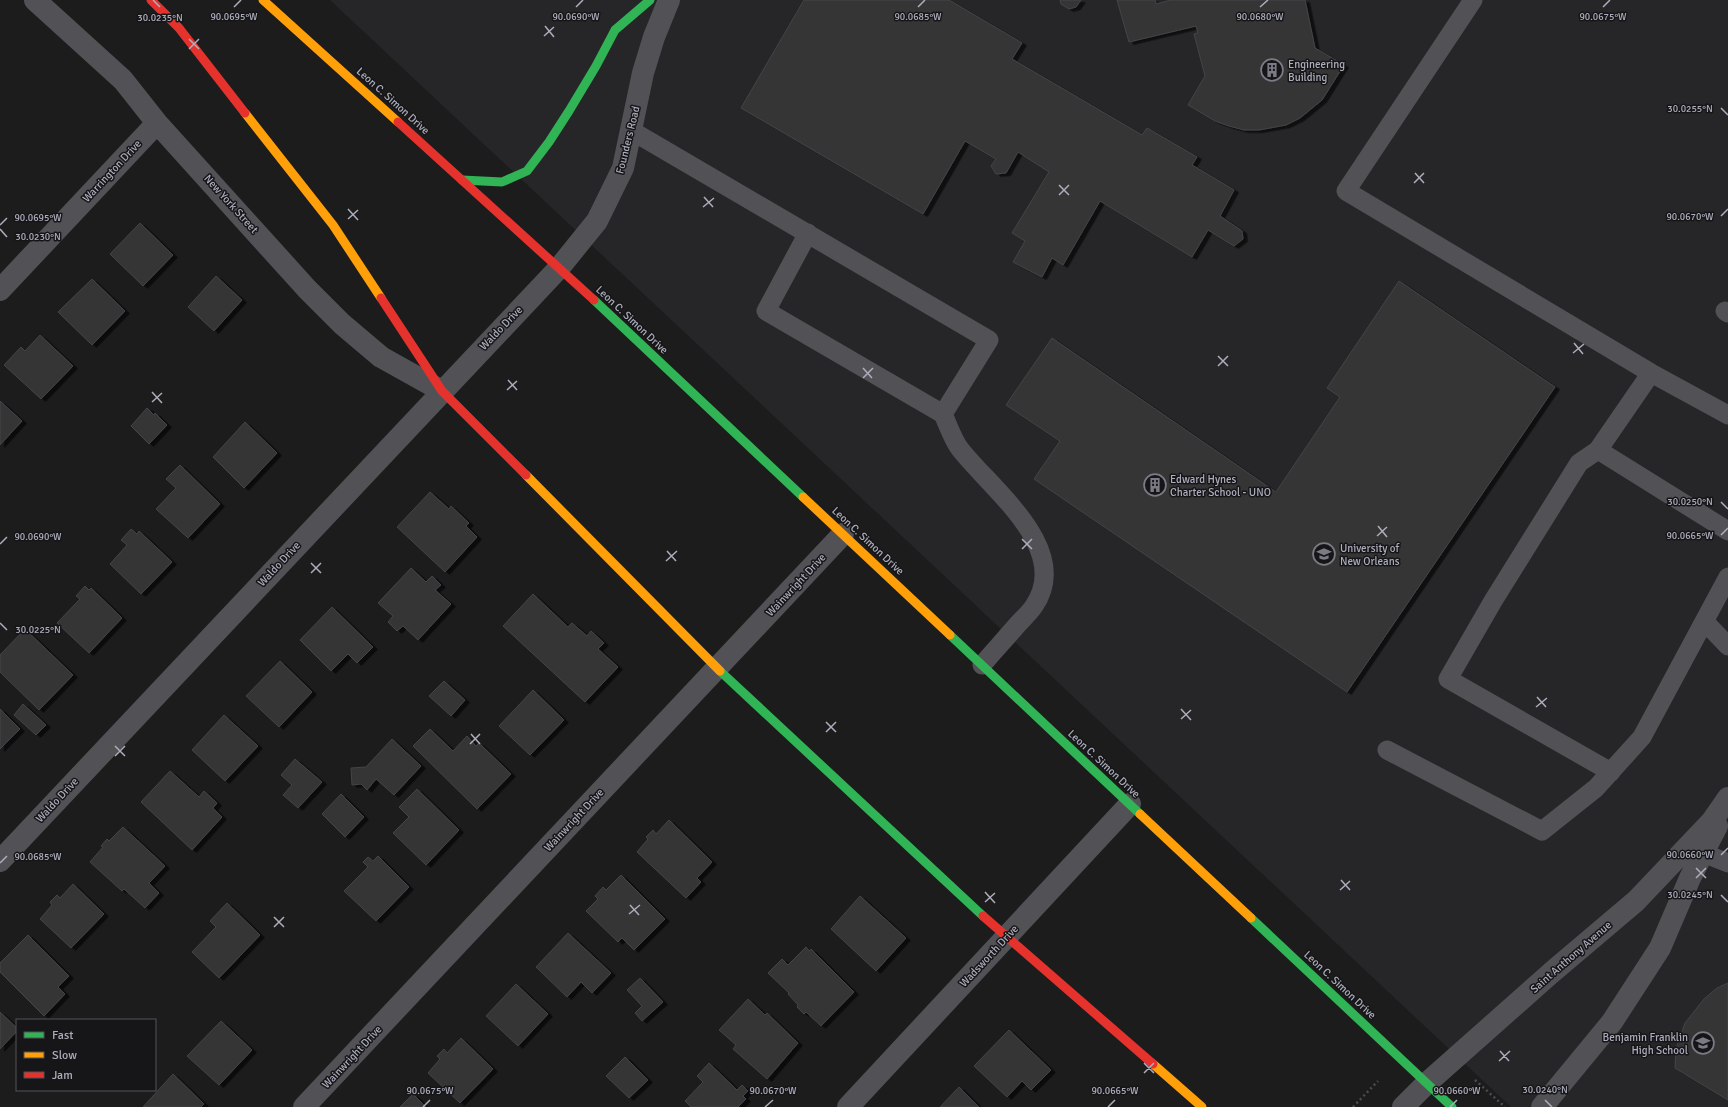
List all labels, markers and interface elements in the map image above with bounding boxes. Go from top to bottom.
text: 90.0695°W [210,11,258,23]
text: 90.0690°W [552,11,600,23]
text: 90.0685°W [894,11,942,23]
text: 90.0680°W [1236,11,1284,23]
text: 90.0675°W [1579,11,1627,23]
text: 30.0235°N [137,12,183,24]
building icon: Engineering Building [1259,57,1285,83]
place label: Engineering Building [1288,58,1345,84]
street label: Leon C. Simon Drive [354,65,432,137]
text: 30.0255°N [1667,103,1713,115]
street label: Founders Road [613,105,643,175]
street label: Warrington Drive [80,137,144,205]
street label: New York Street [201,172,261,236]
text: 90.0670°W [1666,211,1714,223]
text: 90.0695°W [14,212,62,224]
text: 30.0230°N [15,231,61,243]
street label: Leon C. Simon Drive [593,283,671,357]
street label: Waldo Drive [477,303,525,353]
building icon: Edward Hynes Charter School - UNO [1142,472,1168,498]
place label: Edward Hynes Charter School - UNO [1170,473,1271,499]
text: 30.0250°N [1667,496,1713,508]
street label: Leon C. Simon Drive [829,504,907,578]
text: 90.0665°W [1666,530,1714,542]
text: 90.0690°W [14,531,62,543]
street label: Waldo Drive [255,539,303,589]
school or university icon: University of New Orleans [1311,541,1337,567]
place label: University of New Orleans [1340,542,1401,568]
street label: Wainwright Drive [764,551,828,619]
text: 30.0225°N [15,624,61,636]
street label: Leon C. Simon Drive [1065,727,1143,801]
street label: Waldo Drive [33,775,81,825]
street label: Wainwright Drive [542,786,606,854]
text: 90.0660°W [1666,849,1714,861]
text: 90.0685°W [14,851,62,863]
text: 30.0245°N [1667,889,1713,901]
street label: Saint Anthony Avenue [1528,918,1614,996]
street label: Wadsworth Drive [957,922,1021,990]
street label: Leon C. Simon Drive [1301,948,1379,1022]
legend [16,1019,156,1091]
street label: Wainwright Drive [320,1023,384,1091]
text: Fast [52,1028,73,1043]
school or university icon: Benjamin Franklin High School [1690,1030,1716,1056]
place label: Benjamin Franklin High School [1602,1031,1688,1057]
text: Slow [52,1048,77,1063]
text: Jam [52,1068,73,1083]
text: 30.0240°N [1522,1084,1568,1096]
text: 90.0675°W [406,1085,454,1097]
text: 90.0670°W [749,1085,797,1097]
text: 90.0665°W [1091,1085,1139,1097]
text: 90.0660°W [1433,1085,1481,1097]

